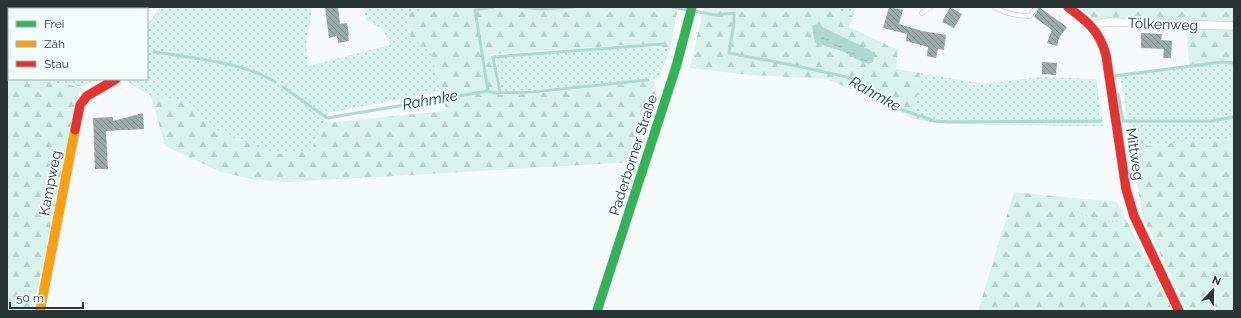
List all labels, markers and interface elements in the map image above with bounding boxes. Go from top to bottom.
legend [8,8,148,80]
street label: Tölkenweg [1128,15,1198,33]
text: Frei [44,17,64,31]
text: Zäh [44,37,65,51]
text: Stau [44,57,69,71]
water label: Rahmke [846,73,904,115]
water label: Rahmke [401,86,459,114]
street label: Paderborner Straße [606,93,660,217]
street label: Mittweg [1123,127,1147,181]
street label: Kampweg [36,149,64,217]
north arrow [1193,270,1233,310]
text: N [1210,274,1223,289]
scale bar [10,284,83,310]
text: 50 m [16,291,44,305]

